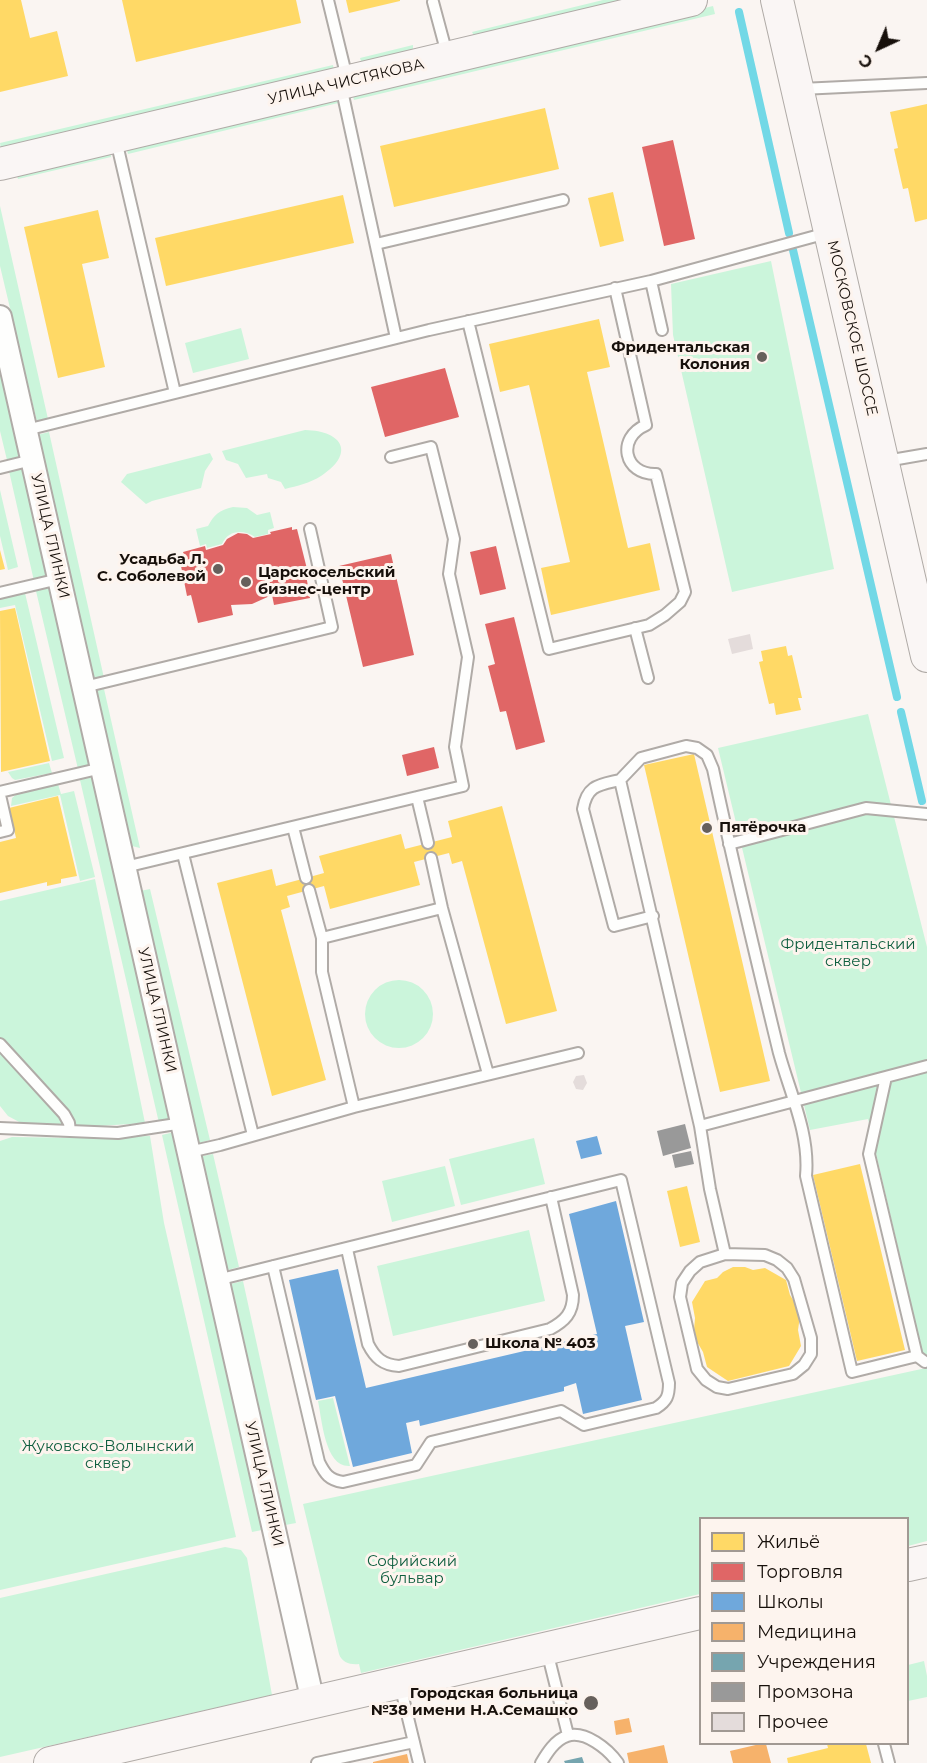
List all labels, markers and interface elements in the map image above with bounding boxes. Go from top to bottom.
north arrow [849,18,909,78]
text: С [855,50,877,72]
street label: УЛИЦА ЧИСТЯКОВА [266,55,426,109]
street label: МОСКОВСКОЕ ШОССЕ [823,238,881,418]
place label: Фридентальская Колония [611,339,750,374]
marker: Фридентальская Колония [755,350,769,364]
street label: УЛИЦА ГЛИНКИ [27,472,73,600]
place label: Усадьба Л. С. Соболевой [97,551,206,586]
marker: Усадьба Л. С. Соболевой [211,562,225,576]
place label: Царскосельский бизнес-центр [258,564,395,599]
marker: Царскосельский бизнес-центр [239,575,253,589]
place label: Пятёрочка [719,819,806,837]
marker: Пятёрочка [700,821,714,835]
park label: Фридентальский сквер [780,936,916,971]
street label: УЛИЦА ГЛИНКИ [134,946,180,1074]
place label: Школа № 403 [485,1335,596,1353]
marker: Школа № 403 [466,1337,480,1351]
street label: УЛИЦА ГЛИНКИ [241,1420,287,1548]
park label: Жуковско-Волынский сквер [22,1438,194,1473]
legend [699,1517,909,1745]
text: Жильё [757,1531,820,1553]
park label: Софийский бульвар [367,1553,457,1588]
text: Торговля [757,1561,843,1583]
text: Школы [757,1591,824,1613]
text: Медицина [757,1621,857,1643]
text: Учреждения [757,1651,876,1673]
text: Промзона [757,1681,854,1703]
place label: Городская больница №38 имени Н.А.Семашко [371,1685,578,1720]
marker: Городская больница №38 имени Н.А.Семашко [582,1694,600,1712]
text: Прочее [757,1711,829,1733]

